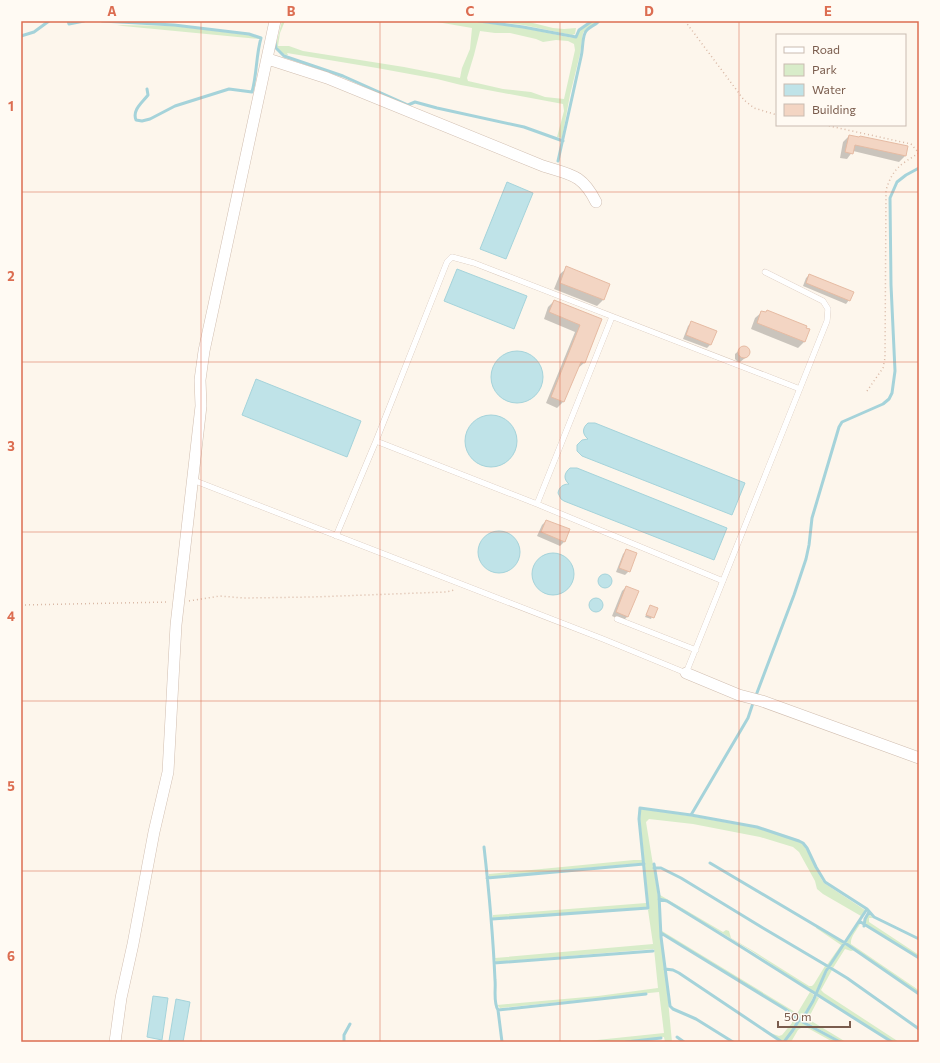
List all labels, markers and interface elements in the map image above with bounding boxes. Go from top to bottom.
text: A [107,3,117,19]
text: B [287,3,296,19]
text: C [466,3,475,19]
text: D [644,3,654,19]
text: E [824,3,832,19]
legend [776,34,906,126]
text: Road [812,42,840,56]
text: Park [812,62,838,76]
text: Water [812,82,846,96]
text: 1 [8,98,14,114]
text: Building [812,102,856,116]
text: 2 [7,268,15,284]
text: 3 [7,438,15,454]
text: 4 [7,608,15,624]
text: 5 [7,778,15,794]
text: 6 [7,948,15,964]
scale bar [778,1003,850,1029]
text: 50 m [784,1009,812,1023]

